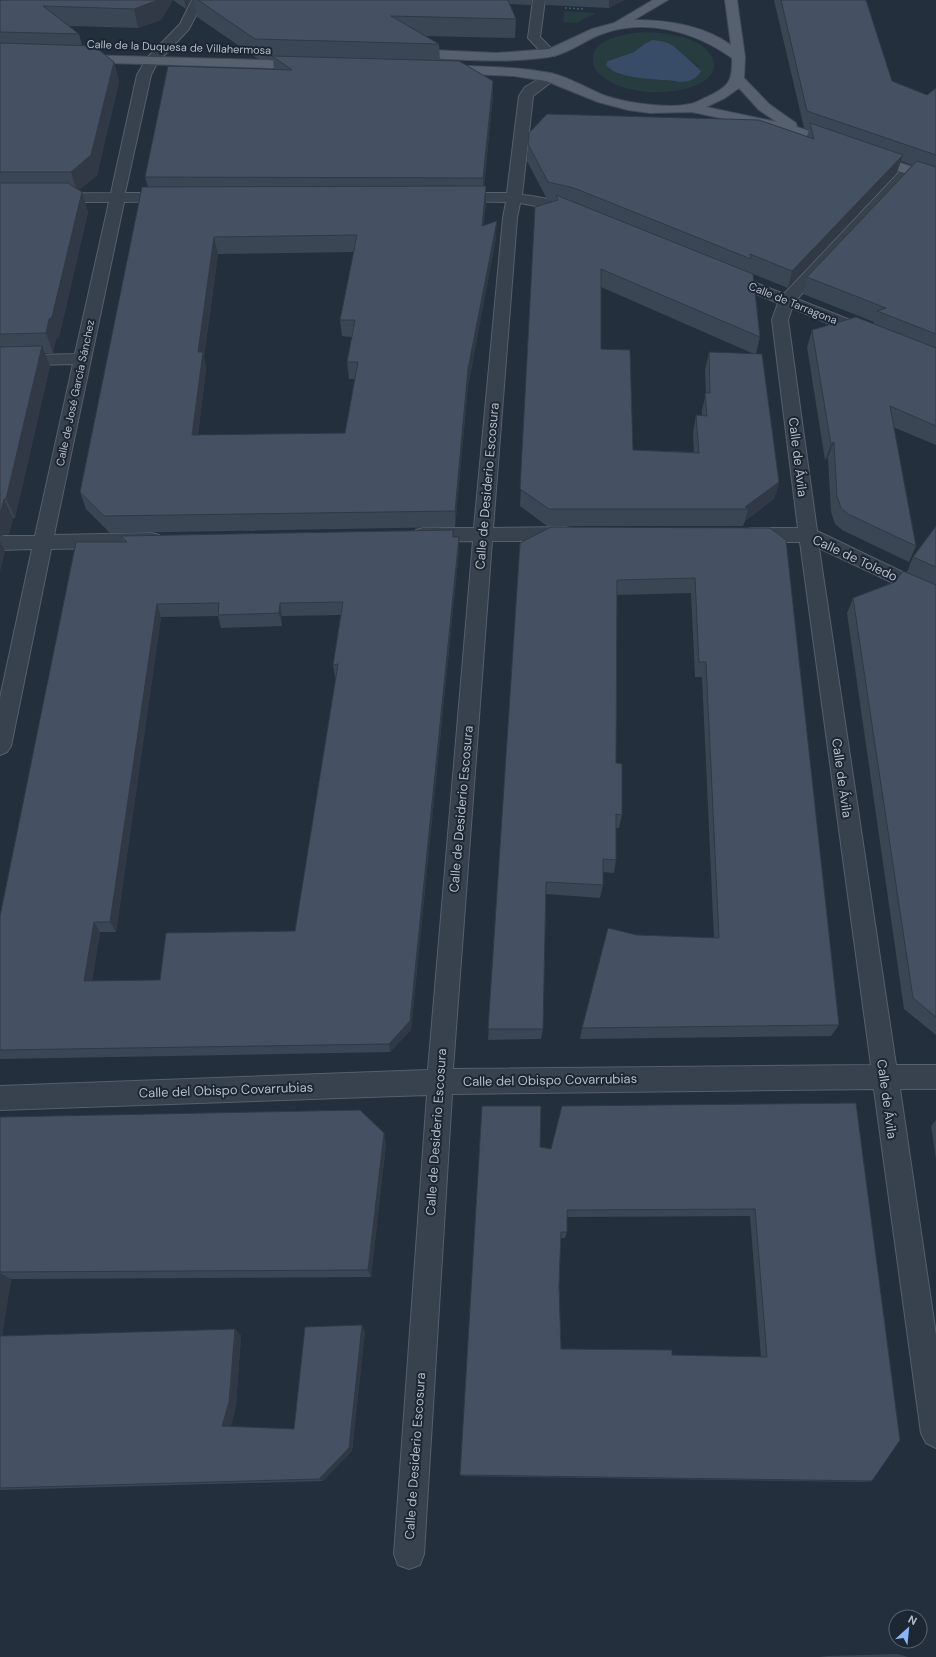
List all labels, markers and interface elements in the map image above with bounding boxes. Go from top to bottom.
street label: Calle de la Duquesa de Villahermosa [87,37,271,57]
street label: Calle de Tarragona [747,279,839,327]
street label: Calle de José García Sánchez [53,319,97,467]
street label: Calle de Desiderio Escosura [471,402,503,570]
street label: Calle de Ávila [785,416,812,498]
street label: Calle de Toledo [810,531,901,585]
street label: Calle de Desiderio Escosura [445,725,477,893]
street label: Calle de Ávila [828,737,857,819]
street label: Calle de Desiderio Escosura [422,1048,450,1216]
street label: Calle de Ávila [873,1058,902,1140]
street label: Calle del Obispo Covarrubias [463,1070,637,1090]
street label: Calle del Obispo Covarrubias [139,1078,313,1102]
street label: Calle de Desiderio Escosura [401,1372,429,1540]
north arrow [888,1609,928,1649]
text: N [906,1612,919,1628]

